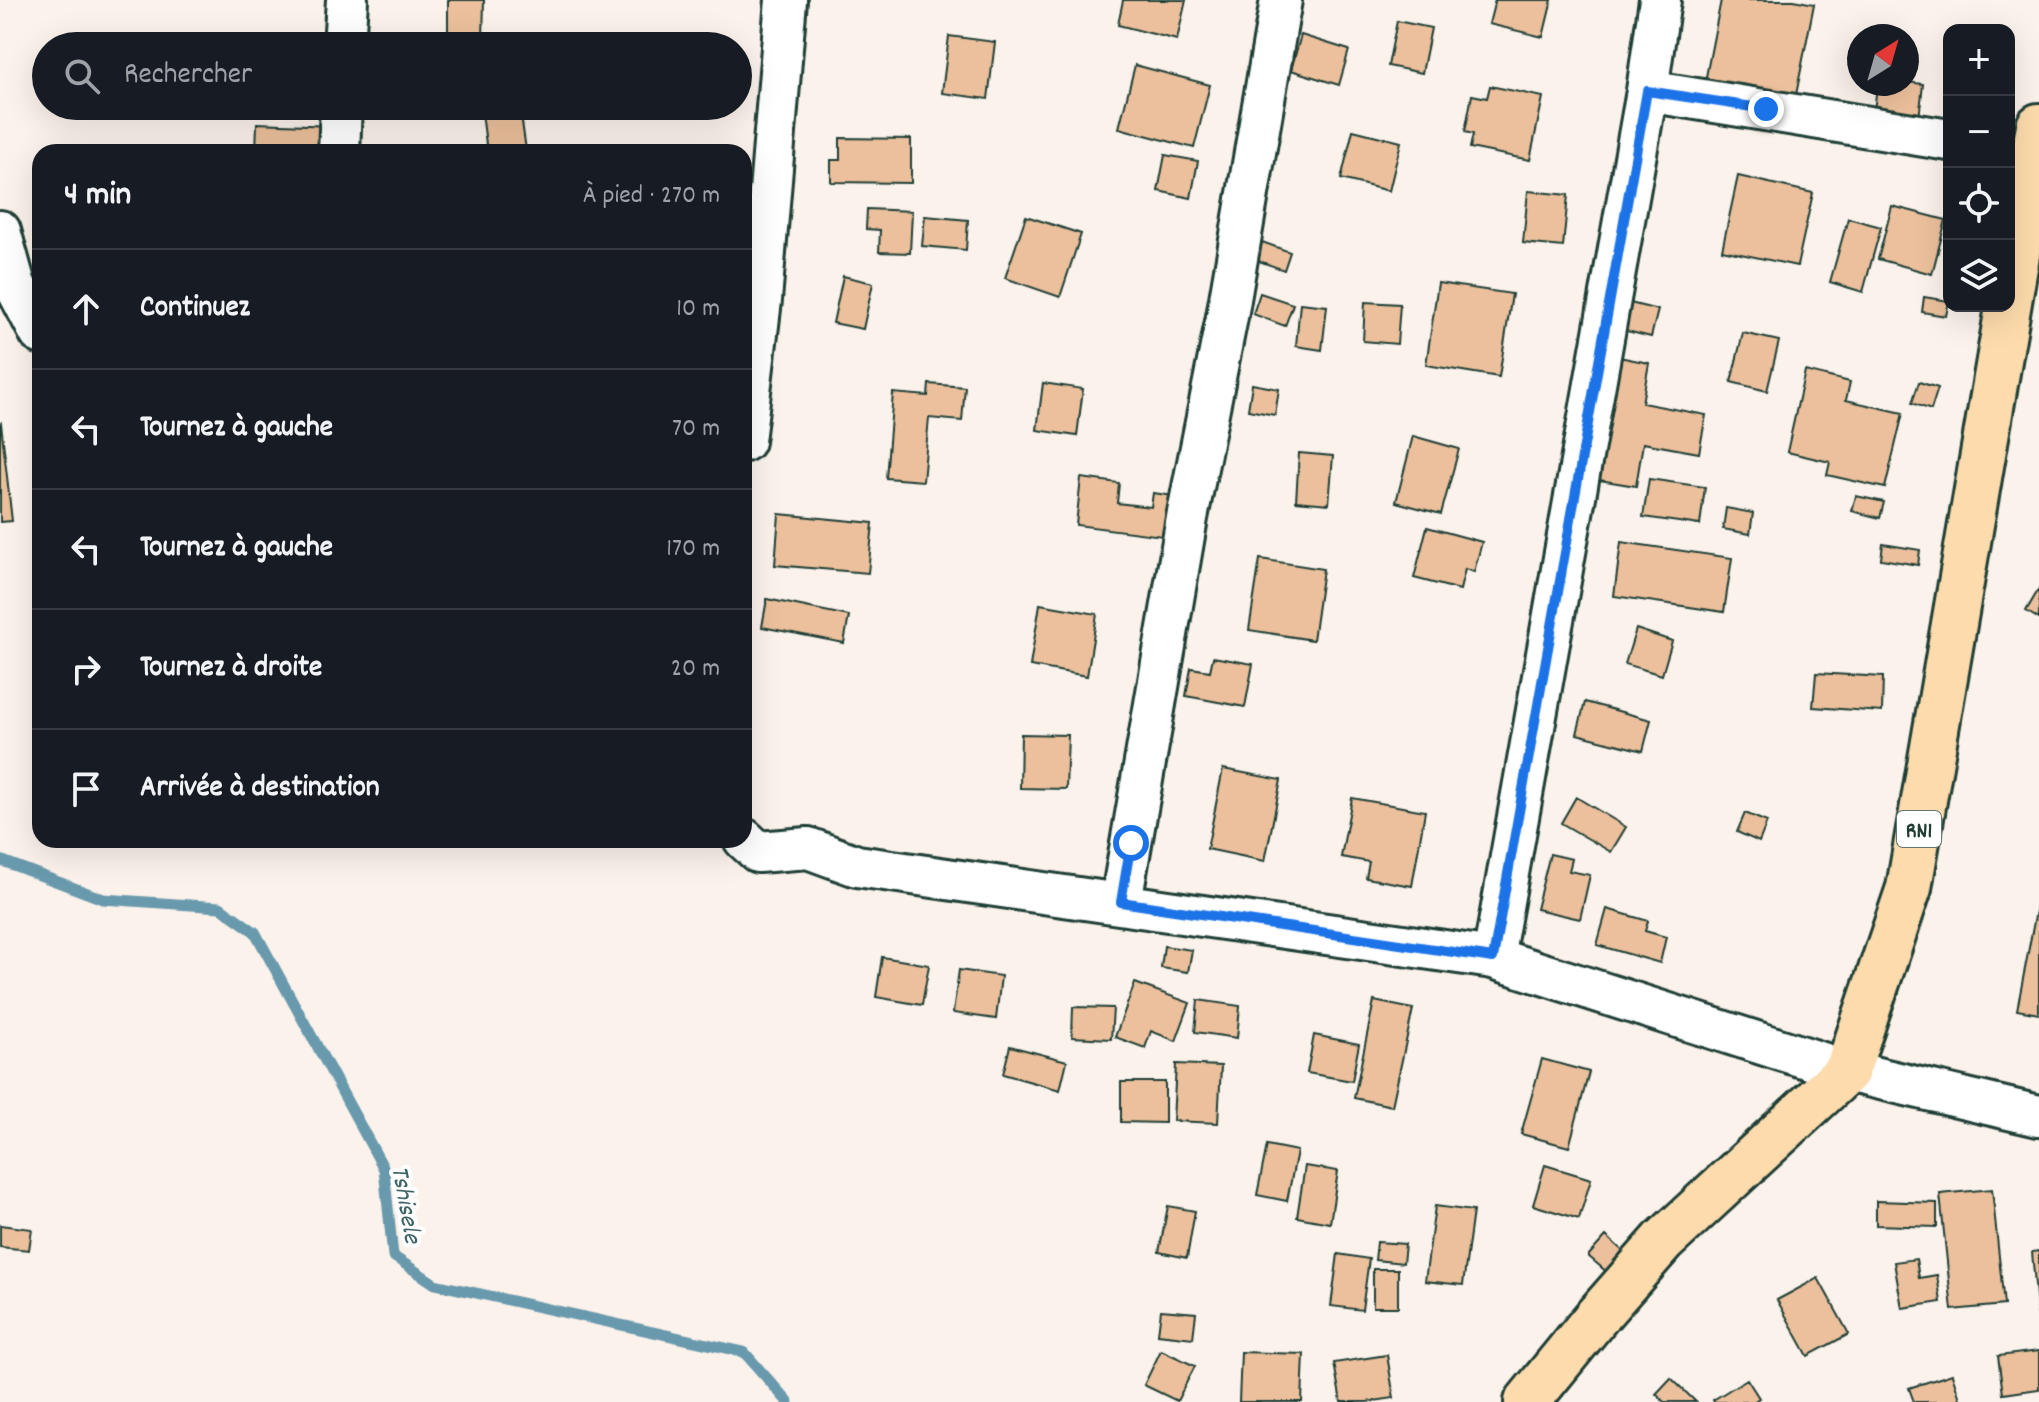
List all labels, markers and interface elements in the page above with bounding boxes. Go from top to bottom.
north arrow [1847,24,1919,96]
map controls [1943,24,2015,312]
button: + [1943,24,2015,96]
search box [32,32,752,120]
icon: search [60,54,104,98]
text: Rechercher [124,55,252,98]
route end [1748,91,1784,127]
button: − [1943,96,2015,168]
button: locate [1943,168,2015,240]
text: 4 min [64,172,131,221]
text: À pied · 270 m [583,178,720,215]
button: layers [1943,240,2015,312]
icon: ahead [64,287,108,331]
text: Continuez [140,288,250,331]
text: 10 m [676,291,720,328]
icon: left [64,407,108,451]
text: Tournez à gauche [140,408,333,451]
text: 70 m [672,411,720,448]
icon: left [64,527,108,571]
text: Tournez à gauche [140,528,333,571]
text: 170 m [666,531,720,568]
icon: right [64,647,108,691]
text: Tournez à droite [140,648,322,691]
text: 20 m [671,651,720,688]
icon: arrive [64,767,108,811]
text: Arrivée à destination [140,768,380,811]
road number: RN1 [1897,811,1941,847]
route start [1113,825,1149,861]
water label: Tshisele [380,1163,430,1248]

